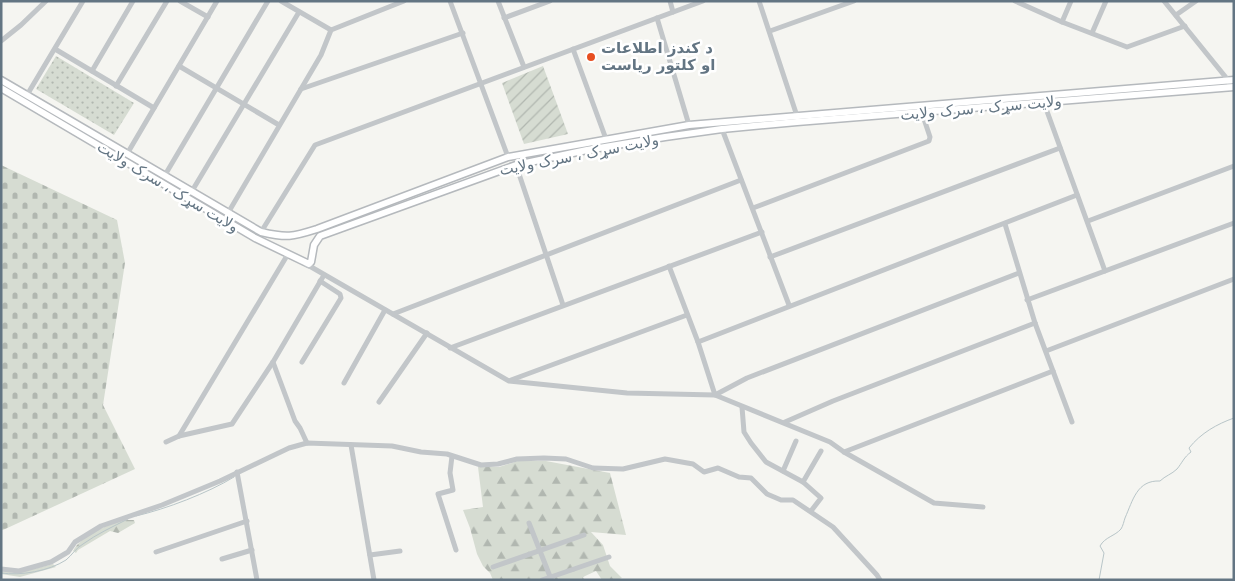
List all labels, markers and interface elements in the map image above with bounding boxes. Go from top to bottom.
place label: د کندز اطلاعات او کلتور ریاست [601,39,715,74]
marker: د کندز اطلاعات او کلتور ریاست [585,51,597,63]
street label: ولایت سړک ، سرک ولایت [900,92,1062,124]
street label: ولایت سړک ، سرک ولایت [498,131,660,179]
street label: ولایت سړک ، سرک ولایت [94,138,242,236]

